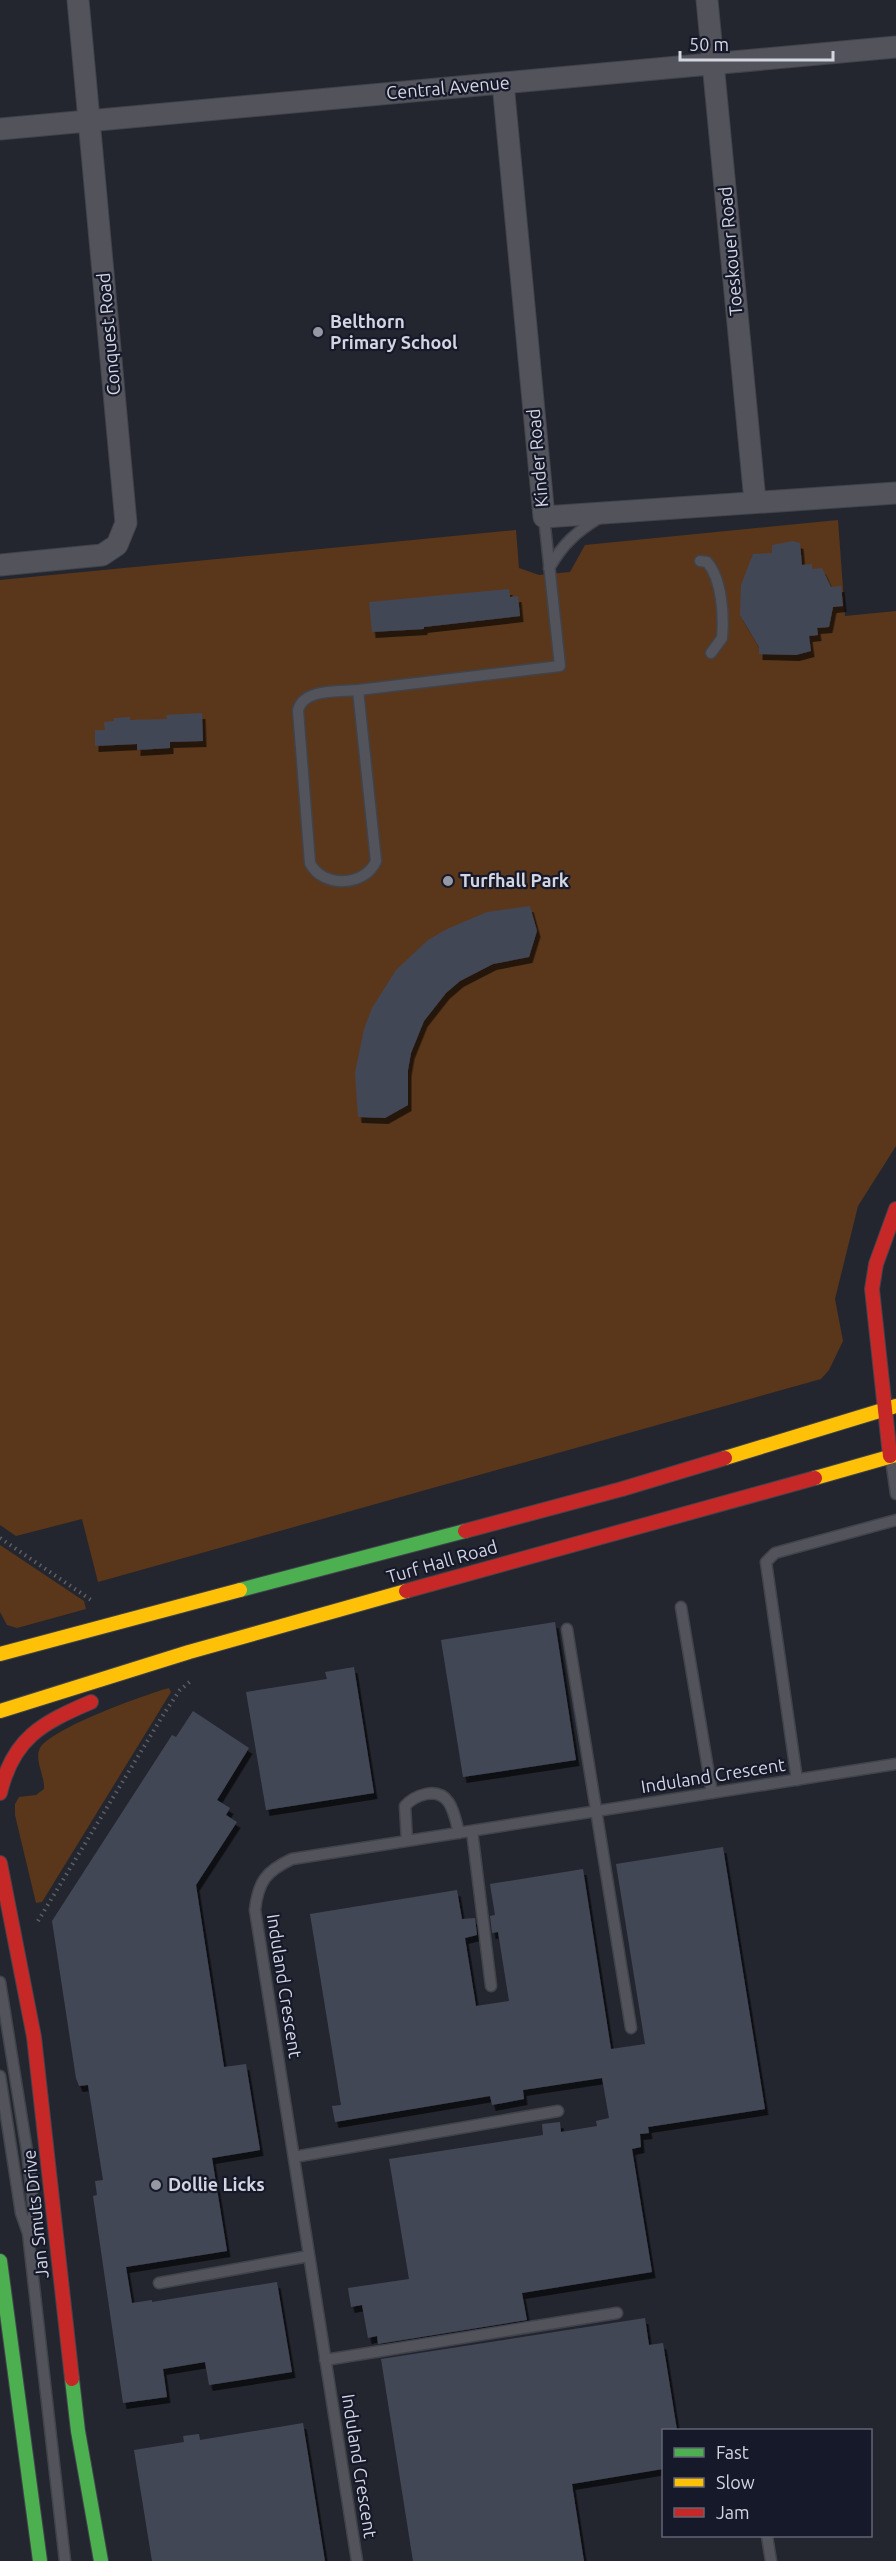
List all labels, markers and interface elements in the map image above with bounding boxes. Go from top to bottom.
scale bar [680,24,833,62]
text: 50 m [689,34,729,54]
street label: Central Avenue [385,72,510,102]
street label: Toeskouer Road [714,186,746,316]
street label: Conquest Road [93,272,123,396]
place label: Belthorn Primary School [330,311,458,352]
marker: Belthorn Primary School [311,325,325,339]
street label: Kinder Road [523,408,551,508]
place label: Turfhall Park [460,870,569,890]
marker: Turfhall Park [441,874,455,888]
street label: Turf Hall Road [384,1536,499,1586]
street label: Induland Crescent [639,1754,786,1796]
street label: Induland Crescent [264,1912,306,2059]
street label: Jan Smuts Drive [18,2149,52,2279]
place label: Dollie Licks [168,2174,265,2194]
marker: Dollie Licks [149,2178,163,2192]
street label: Induland Crescent [339,2392,381,2539]
legend [662,2429,872,2537]
text: Fast [716,2442,749,2462]
text: Slow [716,2472,755,2492]
text: Jam [716,2502,750,2522]

